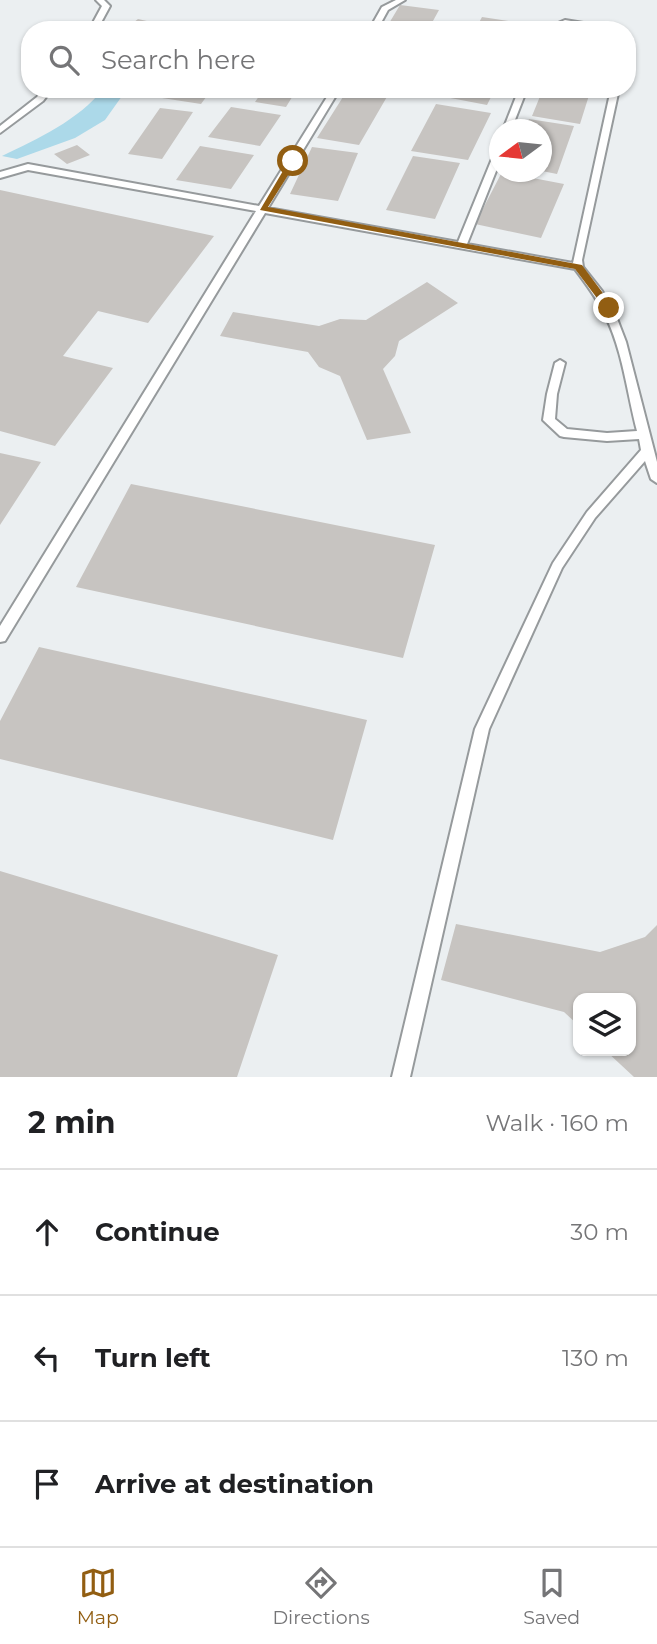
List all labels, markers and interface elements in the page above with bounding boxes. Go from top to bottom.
search box [21,21,636,98]
icon: search [45,41,83,79]
text: Search here [101,44,256,76]
north arrow [489,119,552,182]
route start [277,145,308,176]
route end [593,292,624,323]
map controls [573,993,636,1056]
button: layers [573,993,636,1056]
text: 2 min [28,1104,115,1141]
text: Walk · 160 m [485,1109,629,1137]
icon: ahead [28,1213,66,1251]
text: Continue [95,1216,220,1248]
text: 30 m [570,1218,629,1246]
icon: left [28,1339,66,1377]
text: Turn left [95,1342,211,1374]
text: 130 m [562,1344,629,1372]
icon: arrive [28,1465,66,1503]
text: Arrive at destination [95,1468,374,1500]
tab: Map [77,1564,119,1629]
tab: Directions [272,1564,370,1629]
tab: Saved [523,1564,580,1629]

